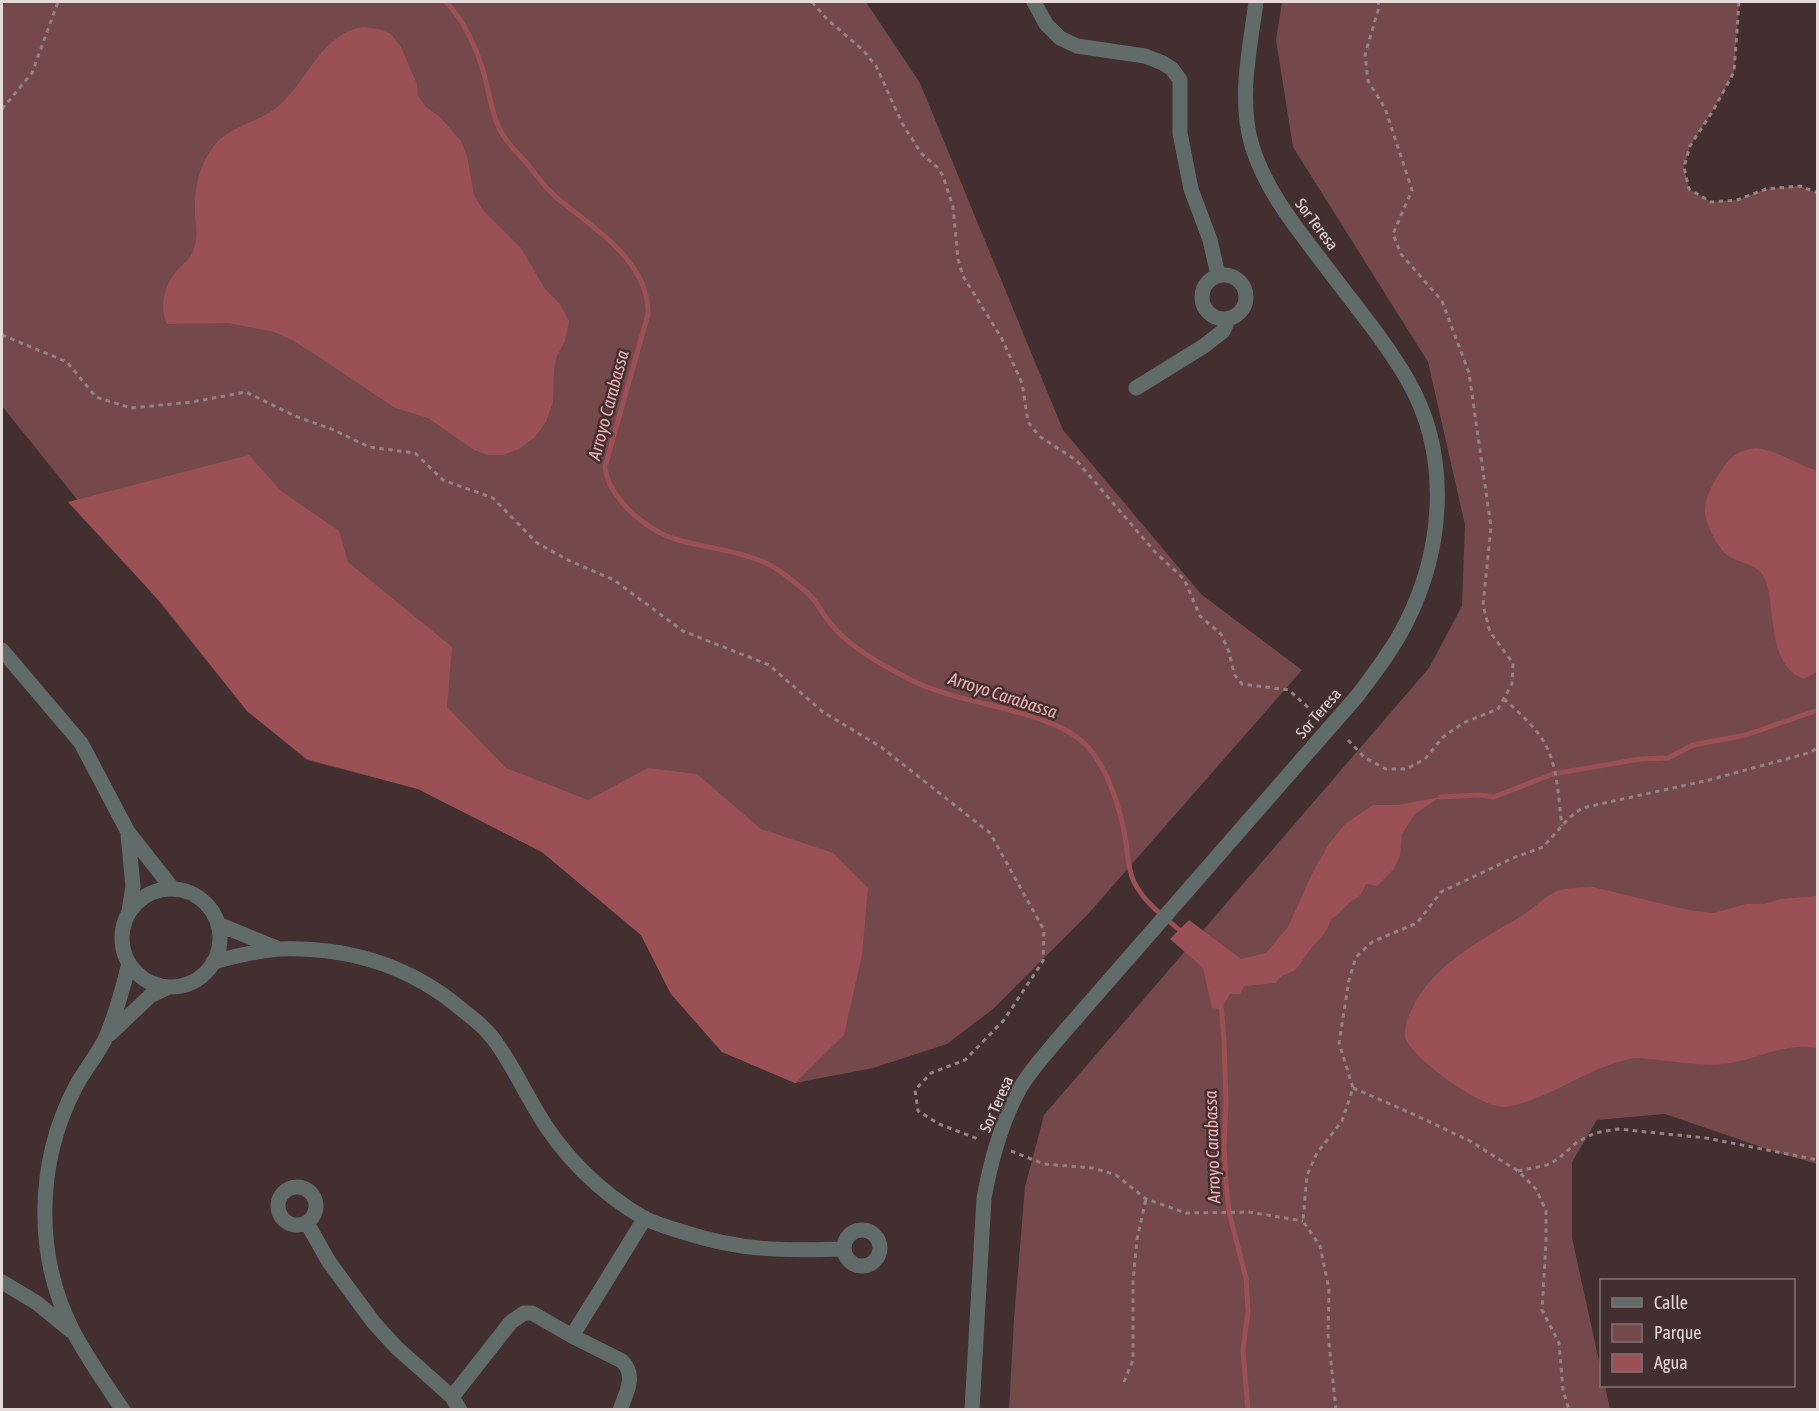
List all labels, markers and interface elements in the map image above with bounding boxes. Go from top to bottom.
street label: Sor Teresa [1292,195,1342,253]
water label: Arroyo Carabassa [583,347,633,463]
water label: Arroyo Carabassa [945,667,1061,723]
street label: Sor Teresa [1292,685,1344,741]
street label: Sor Teresa [976,1073,1016,1135]
water label: Arroyo Carabassa [1200,1090,1224,1205]
legend [1600,1279,1795,1387]
text: Calle [1654,1292,1688,1313]
text: Parque [1654,1322,1702,1343]
text: Agua [1654,1352,1688,1373]

